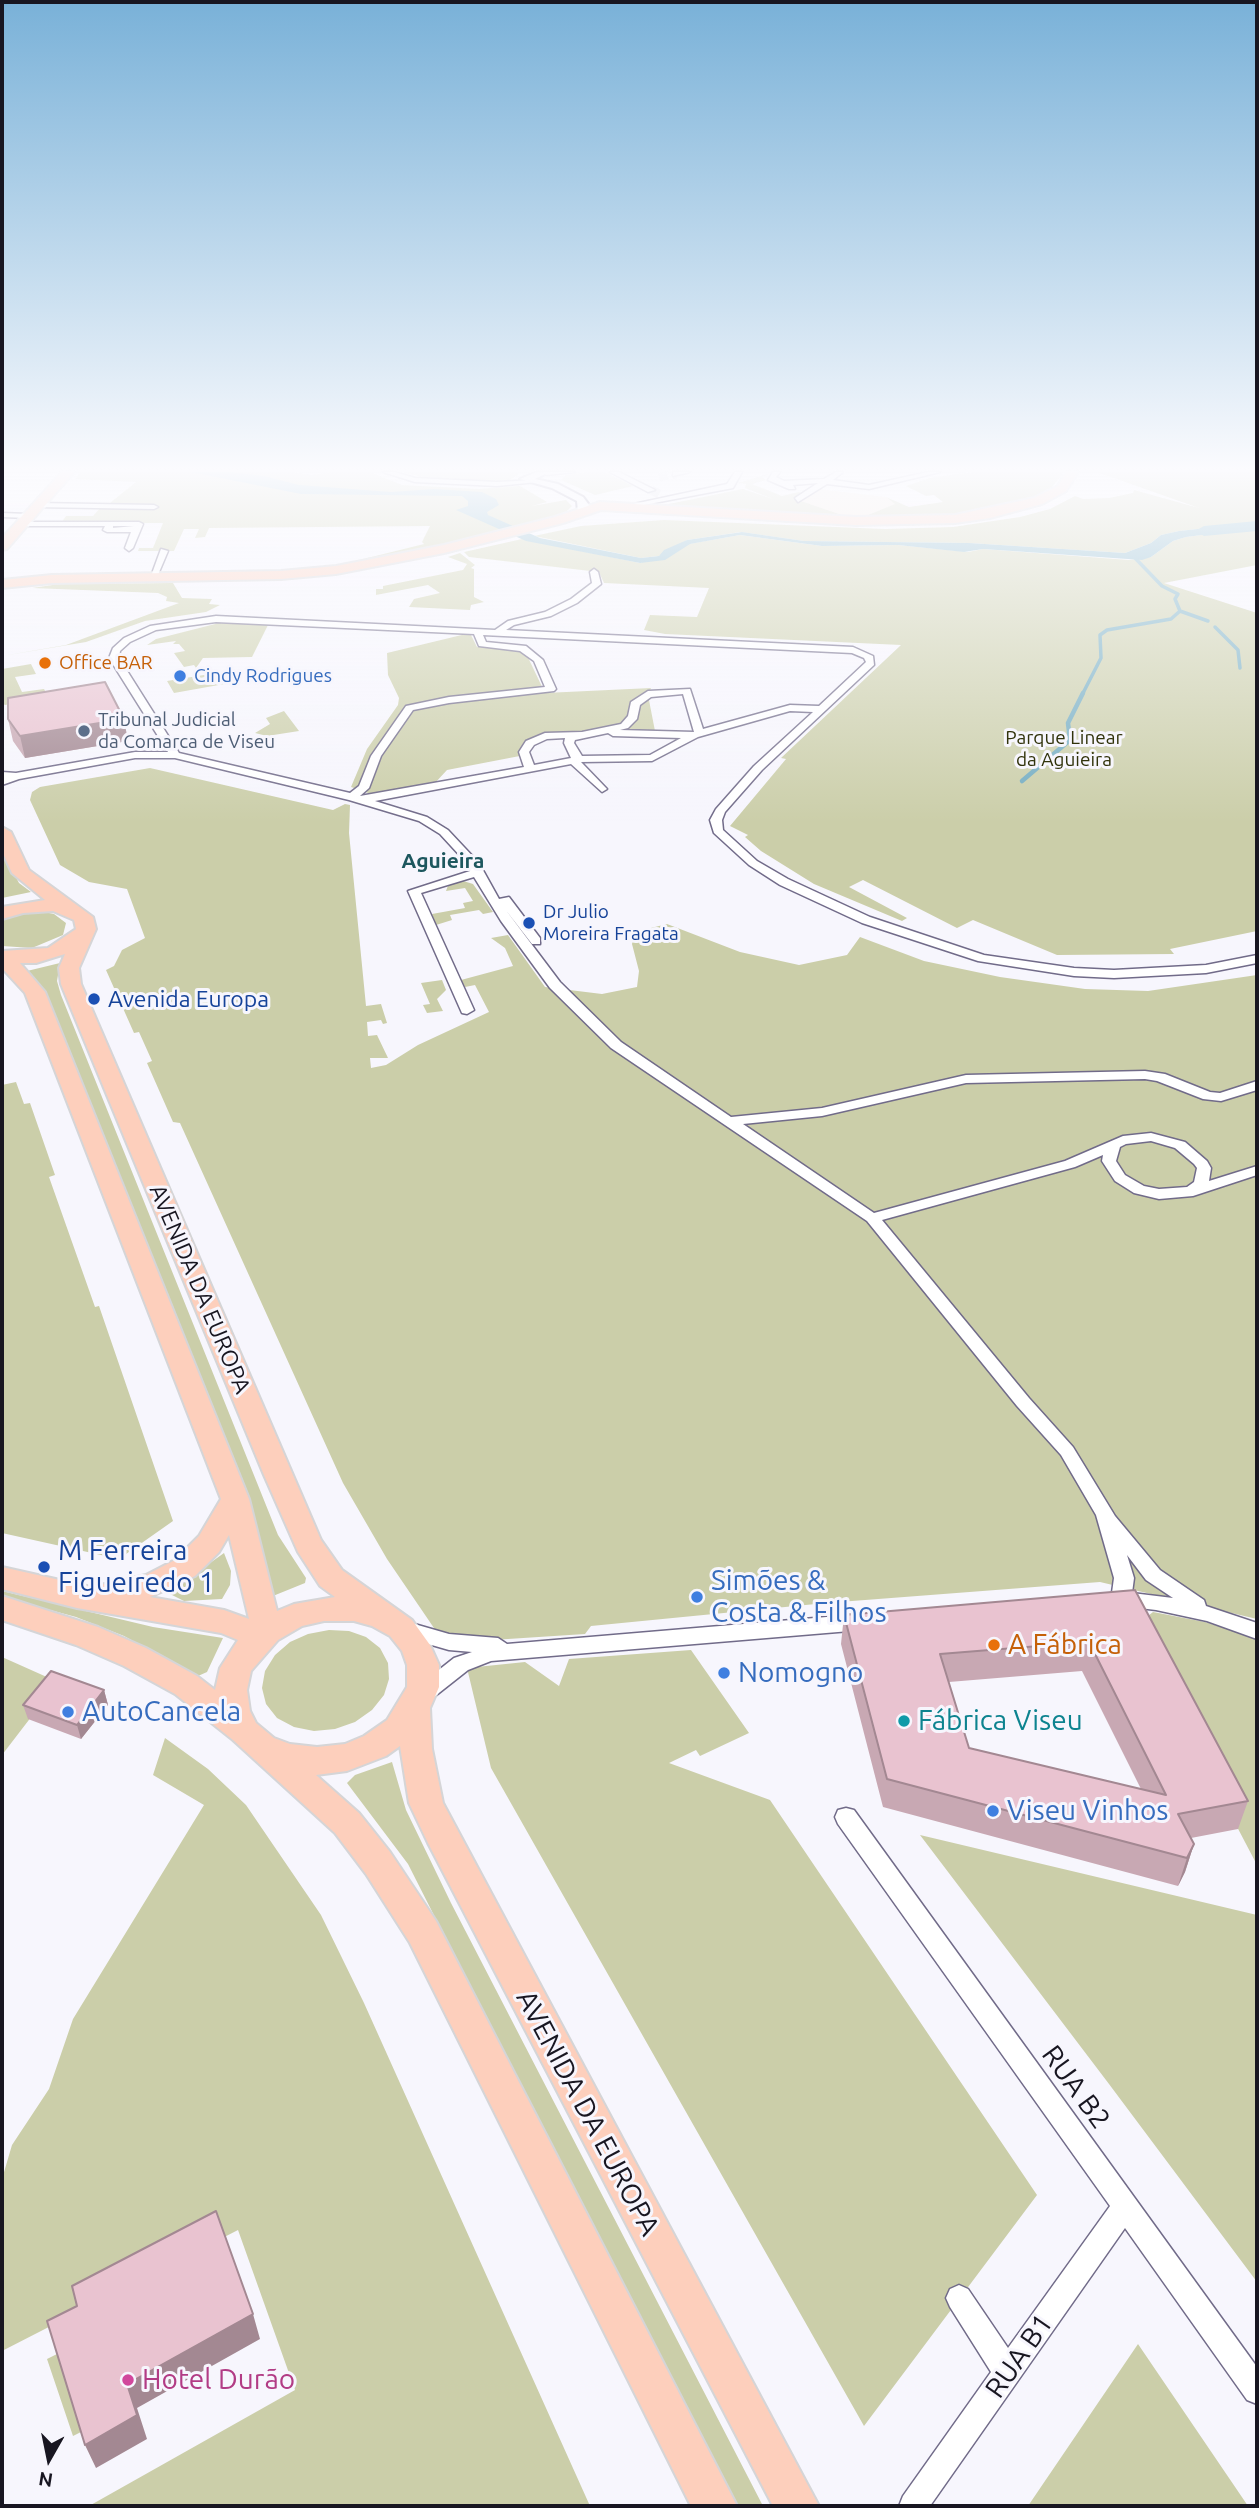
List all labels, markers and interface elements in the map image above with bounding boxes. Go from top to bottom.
place label: Office BAR [59,652,153,674]
marker: Office BAR [37,655,53,671]
place label: Cindy Rodrigues [194,665,332,687]
marker: Cindy Rodrigues [172,668,188,684]
place label: Tribunal Judicial da Comarca de Viseu [98,709,275,753]
marker: Tribunal Judicial da Comarca de Viseu [76,723,92,739]
park label: Parque Linear da Aguieira [1005,727,1123,771]
district label: Aguieira [402,848,484,874]
place label: Dr Julio Moreira Fragata [543,901,679,945]
marker: Dr Julio Moreira Fragata [521,915,537,931]
place label: Avenida Europa [108,985,269,1013]
marker: Avenida Europa [86,991,102,1007]
street label: AVENIDA DA EUROPA [143,1180,257,1398]
place label: M Ferreira Figueiredo 1 [58,1534,215,1600]
marker: M Ferreira Figueiredo 1 [36,1559,52,1575]
place label: Simões & Costa & Filhos [711,1564,887,1630]
marker: Simões & Costa & Filhos [689,1589,705,1605]
place label: A Fábrica [1008,1628,1122,1662]
marker: A Fábrica [986,1637,1002,1653]
place label: Nomogno [738,1656,863,1690]
marker: Nomogno [716,1665,732,1681]
place label: AutoCancela [82,1695,241,1729]
marker: AutoCancela [60,1704,76,1720]
place label: Fábrica Viseu [918,1704,1083,1738]
marker: Fábrica Viseu [896,1713,912,1729]
place label: Viseu Vinhos [1007,1794,1168,1828]
marker: Viseu Vinhos [985,1803,1001,1819]
street label: AVENIDA DA EUROPA [509,1985,667,2241]
street label: RUA B2 [1035,2039,1117,2135]
street label: RUA B1 [978,2308,1060,2404]
place label: Hotel Durão [142,2363,295,2397]
marker: Hotel Durão [120,2372,136,2388]
north arrow [14,2424,84,2494]
text: N [37,2468,54,2492]

